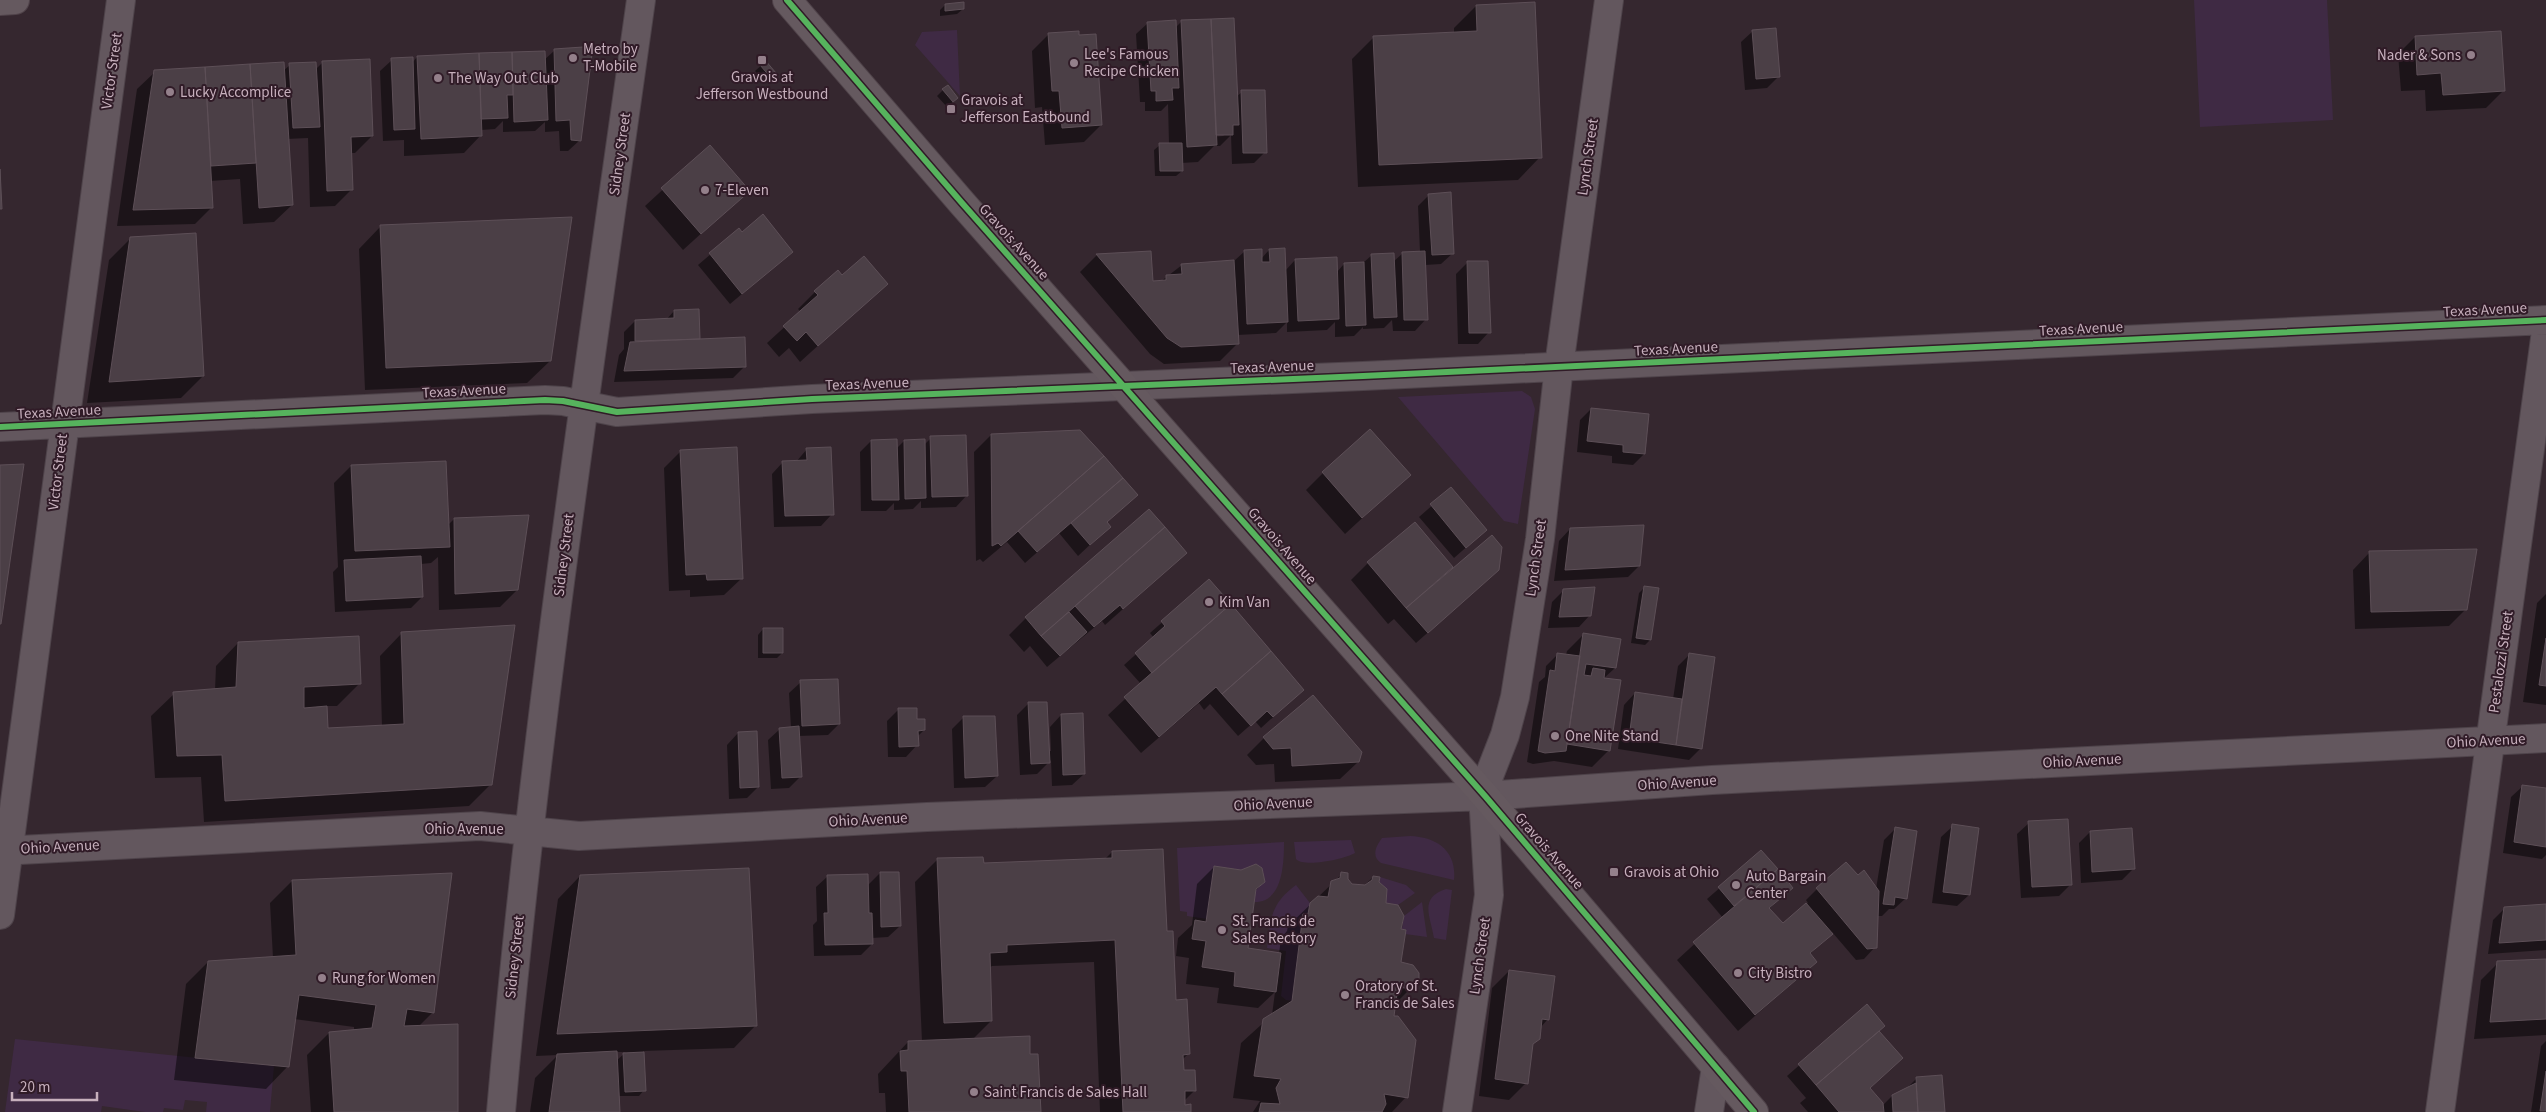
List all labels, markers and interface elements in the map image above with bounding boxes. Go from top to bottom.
street label: Victor Street [96,31,128,111]
place label: Metro by T-Mobile [583,39,638,77]
place label: Lee's Famous Recipe Chicken [1084,44,1179,82]
place label: Nader & Sons [2377,45,2461,66]
marker: Nader & Sons [2465,49,2477,61]
marker: Metro by T-Mobile [567,52,579,64]
marker: Gravois at Jefferson Westbound [756,54,768,66]
marker: Lee's Famous Recipe Chicken [1068,57,1080,69]
place label: Gravois at Jefferson Westbound [696,67,828,105]
place label: The Way Out Club [448,68,559,89]
marker: The Way Out Club [432,72,444,84]
place label: Lucky Accomplice [180,82,291,103]
marker: Lucky Accomplice [164,86,176,98]
place label: Gravois at Jefferson Eastbound [961,90,1090,128]
marker: Gravois at Jefferson Eastbound [945,103,957,115]
street label: Sidney Street [604,111,636,197]
street label: Lynch Street [1572,117,1604,197]
place label: 7-Eleven [715,180,769,201]
marker: 7-Eleven [699,184,711,196]
street label: Gravois Avenue [974,199,1054,285]
street label: Texas Avenue [2443,297,2527,323]
street label: Texas Avenue [2039,316,2123,342]
street label: Texas Avenue [1634,336,1718,362]
street label: Texas Avenue [1230,355,1314,379]
street label: Texas Avenue [825,372,909,396]
street label: Texas Avenue [422,378,506,404]
street label: Texas Avenue [17,399,101,425]
street label: Victor Street [43,433,73,511]
street label: Gravois Avenue [1243,503,1321,589]
street label: Sidney Street [548,512,580,598]
street label: Lynch Street [1520,518,1552,598]
place label: Kim Van [1219,592,1270,613]
marker: Kim Van [1203,596,1215,608]
street label: Pestalozzi Street [2483,610,2519,714]
place label: One Nite Stand [1565,726,1659,747]
street label: Ohio Avenue [2446,728,2526,754]
marker: One Nite Stand [1549,730,1561,742]
street label: Ohio Avenue [2042,748,2122,774]
street label: Ohio Avenue [1637,770,1717,796]
street label: Ohio Avenue [1233,791,1313,817]
street label: Ohio Avenue [828,807,908,833]
street label: Gravois Avenue [1510,808,1588,894]
street label: Ohio Avenue [424,819,504,840]
street label: Ohio Avenue [20,834,100,860]
place label: Gravois at Ohio [1624,862,1719,883]
marker: Gravois at Ohio [1608,866,1620,878]
place label: Auto Bargain Center [1746,866,1826,904]
marker: Auto Bargain Center [1730,879,1742,891]
place label: St. Francis de Sales Rectory [1232,911,1316,949]
street label: Sidney Street [500,914,530,1000]
street label: Lynch Street [1464,916,1496,996]
marker: St. Francis de Sales Rectory [1216,924,1228,936]
place label: City Bistro [1748,963,1812,984]
marker: City Bistro [1732,967,1744,979]
place label: Rung for Women [332,968,436,989]
marker: Rung for Women [316,972,328,984]
place label: Oratory of St. Francis de Sales [1355,976,1454,1014]
marker: Oratory of St. Francis de Sales [1339,989,1351,1001]
scale bar [12,1070,98,1102]
text: 20 m [20,1077,50,1098]
place label: Saint Francis de Sales Hall [984,1082,1147,1103]
marker: Saint Francis de Sales Hall [968,1086,980,1098]

